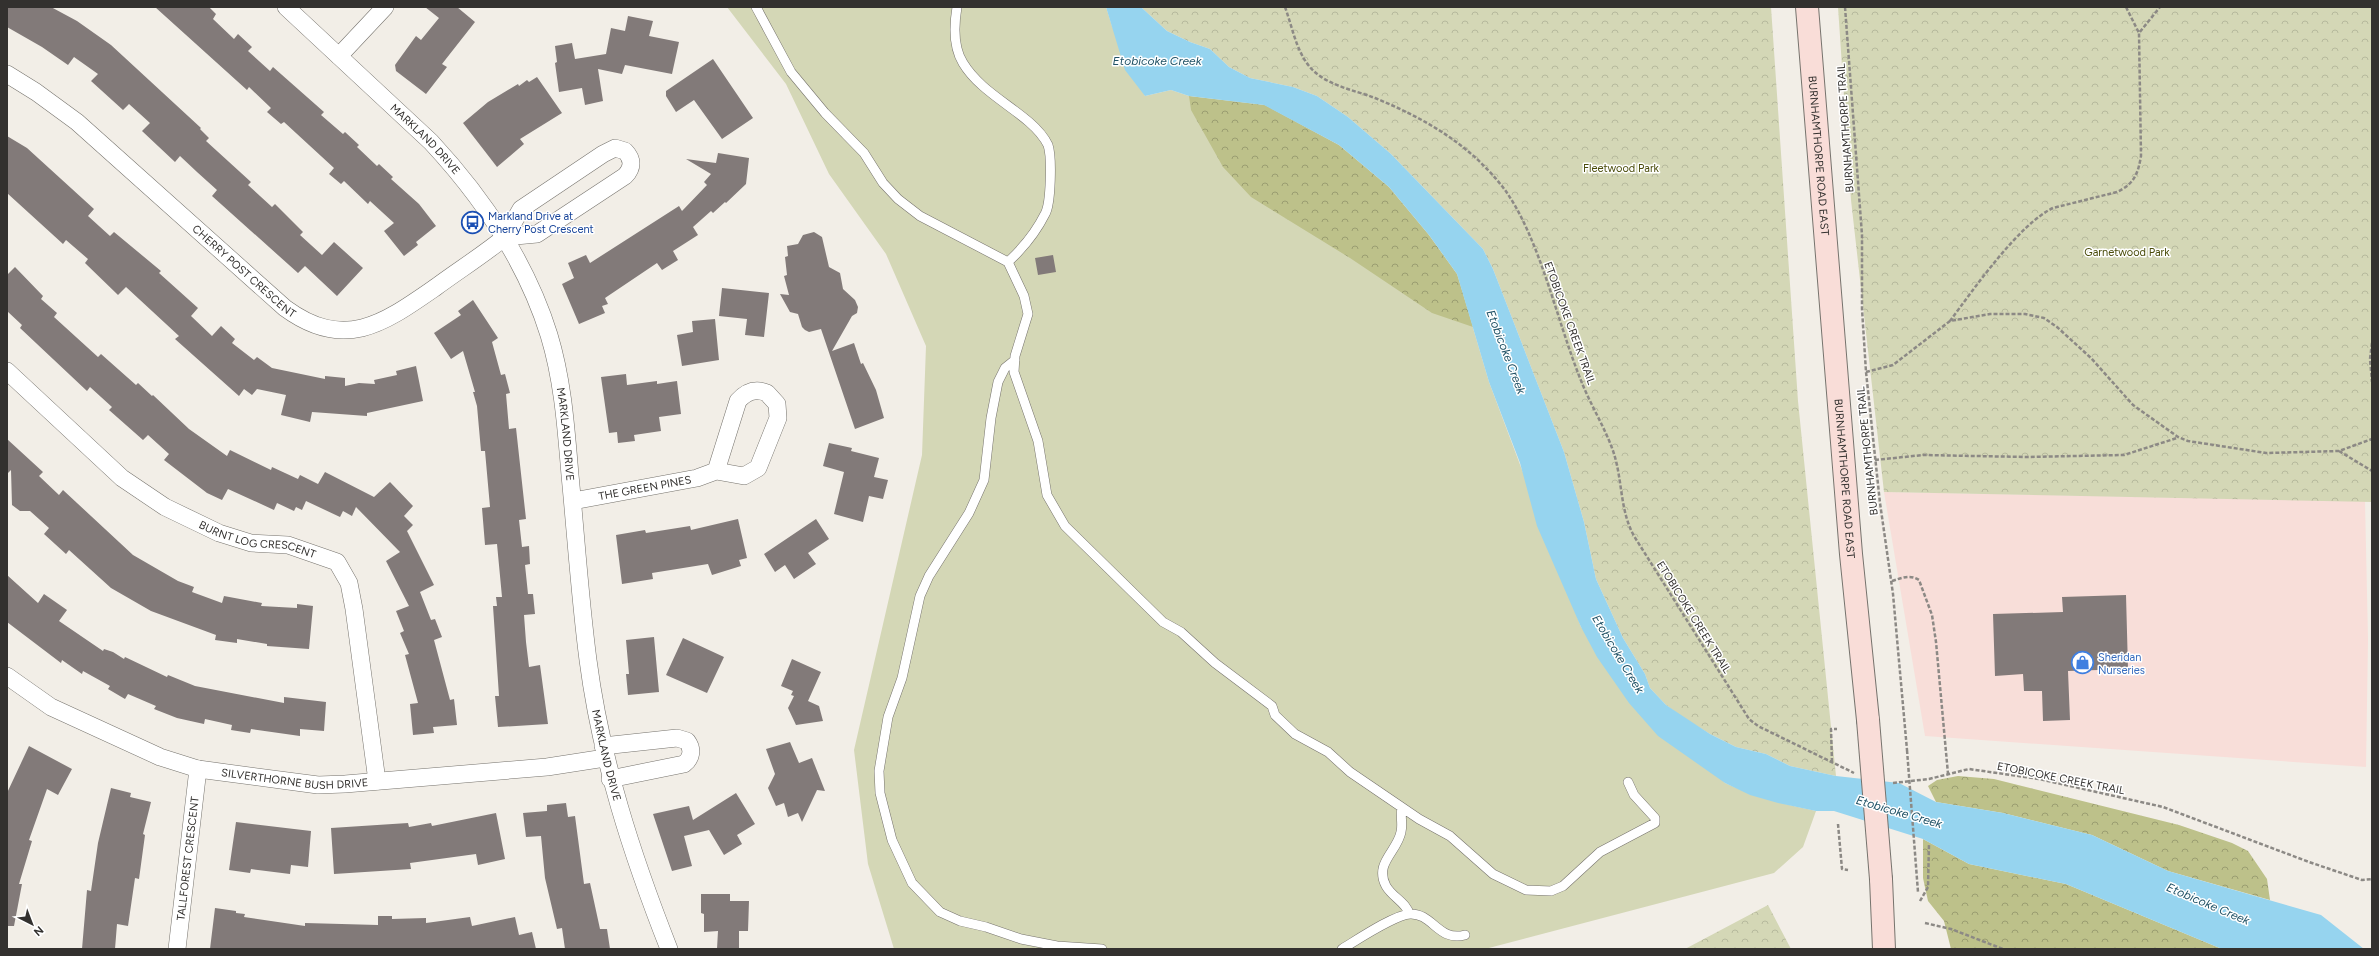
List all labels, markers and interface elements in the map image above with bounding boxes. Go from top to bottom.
water label: Etobicoke Creek [1113,54,1203,68]
street label: BURNHAMTHORPE TRAIL [1834,63,1856,193]
street label: BURNHAMTHORPE ROAD EAST [1806,75,1831,236]
street label: MARKLAND DRIVE [387,101,463,177]
park label: Fleetwood Park [1583,162,1660,175]
bus stop icon: Markland Drive at Cherry Post Crescent [460,209,486,235]
place label: Markland Drive at Cherry Post Crescent [488,210,594,236]
street label: CHERRY POST CRESCENT [190,222,298,321]
park label: Garnetwood Park [2084,246,2170,259]
street label: ETOBICOKE CREEK TRAIL [1541,260,1598,387]
water label: Etobicoke Creek [1484,308,1529,397]
street label: BURNHAMTHORPE TRAIL [1854,386,1881,516]
street label: MARKLAND DRIVE [554,387,577,482]
street label: BURNHAMTHORPE ROAD EAST [1832,398,1857,559]
street label: THE GREEN PINES [597,473,693,503]
street label: BURNT LOG CRESCENT [197,518,317,561]
street label: ETOBICOKE CREEK TRAIL [1654,559,1734,676]
water label: Etobicoke Creek [1589,612,1648,697]
shop icon: Sheridan Nurseries [2069,650,2095,676]
place label: Sheridan Nurseries [2098,651,2145,677]
street label: MARKLAND DRIVE [589,708,624,803]
street label: ETOBICOKE CREEK TRAIL [1996,760,2126,797]
street label: SILVERTHORNE BUSH DRIVE [220,766,369,792]
water label: Etobicoke Creek [1854,793,1945,831]
street label: TALLFOREST CRESCENT [174,796,202,921]
water label: Etobicoke Creek [2164,880,2253,928]
north arrow [12,904,52,944]
text: N [31,923,46,939]

